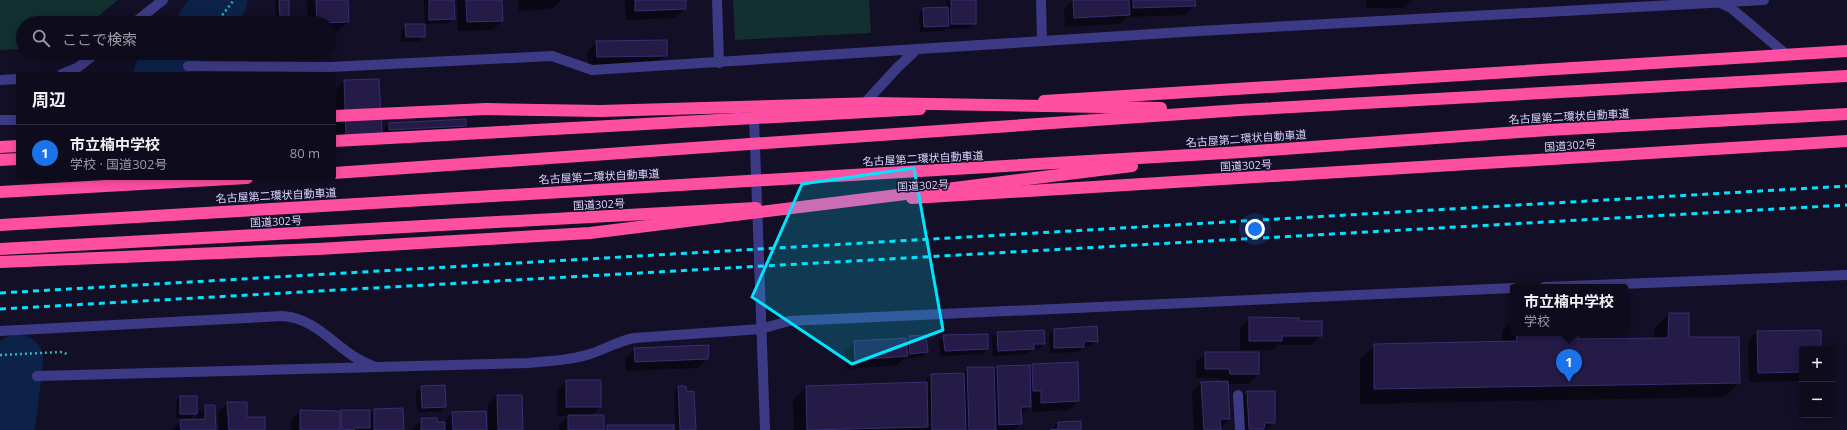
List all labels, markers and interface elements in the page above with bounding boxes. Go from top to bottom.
search box [16,16,336,60]
icon: search [30,27,52,49]
text: ここで検索 [62,29,137,49]
text: 周辺 [32,88,66,111]
street label: 名古屋第二環状自動車道 [1508,105,1630,127]
street label: 名古屋第二環状自動車道 [1185,126,1307,150]
text: 市立楠中学校 [70,134,160,154]
street label: 国道302号 [1544,136,1596,154]
text: 1 [41,144,49,162]
text: 80 m [290,144,320,162]
street label: 名古屋第二環状自動車道 [862,147,984,169]
text: 学校 · 国道302号 [70,155,167,173]
street label: 国道302号 [1220,156,1272,174]
street label: 名古屋第二環状自動車道 [538,165,660,187]
street label: 国道302号 [897,176,949,194]
street label: 名古屋第二環状自動車道 [215,184,337,206]
street label: 国道302号 [573,195,625,213]
street label: 国道302号 [250,212,302,230]
your location [1245,219,1265,239]
popup [1510,284,1628,336]
text: 市立楠中学校 [1524,291,1614,311]
text: 学校 [1524,312,1550,330]
map controls [1799,346,1835,418]
button: + [1799,346,1835,382]
pin: 1 [1556,349,1582,382]
button: − [1799,382,1835,418]

